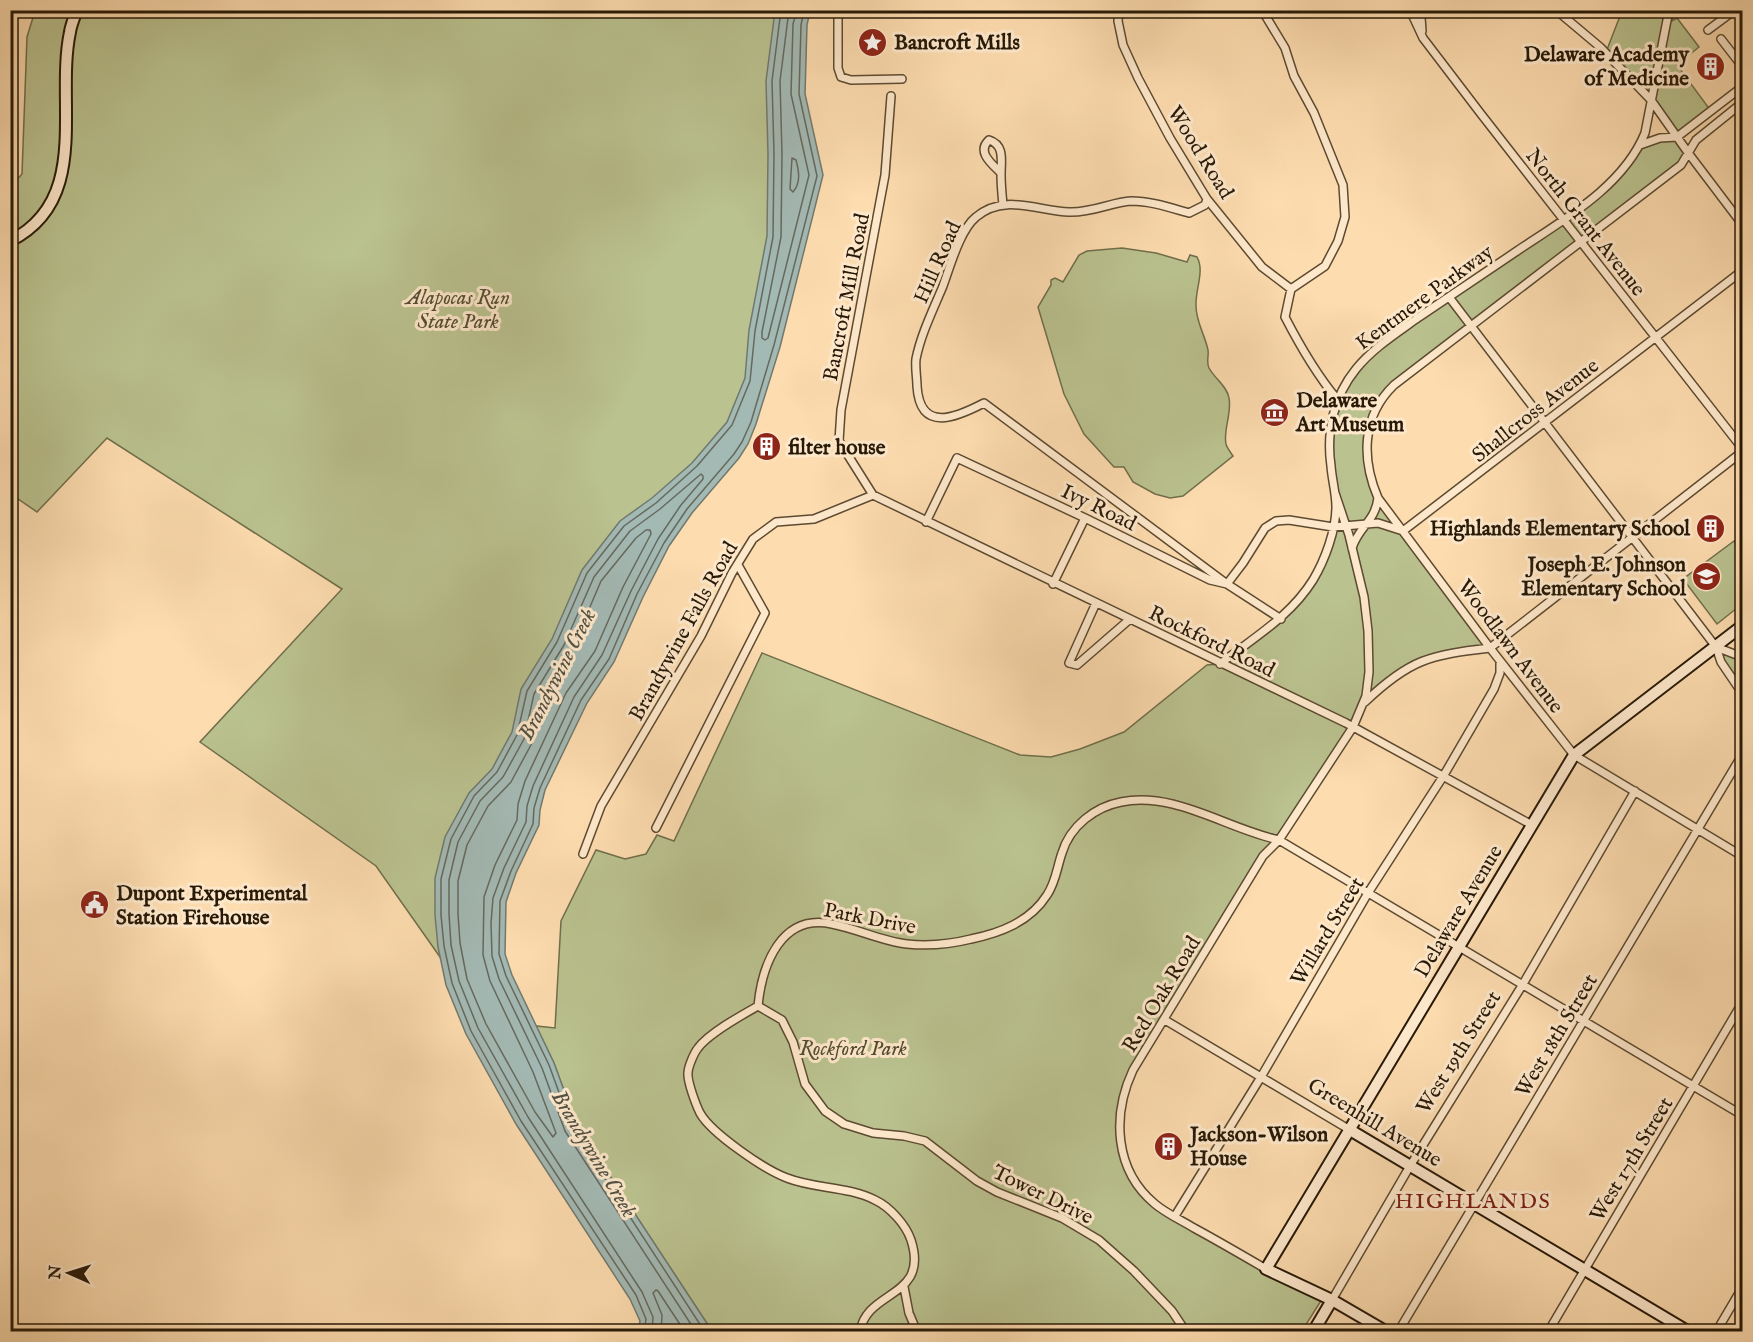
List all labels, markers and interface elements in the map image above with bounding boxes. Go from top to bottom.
place icon: Bancroft Mills [857,26,889,58]
place label: Bancroft Mills [894,30,1020,57]
place label: Delaware Academy of Medicine [1524,42,1690,93]
building icon: Delaware Academy of Medicine [1694,50,1726,82]
street label: Wood Road [1161,101,1239,205]
street label: North Grant Avenue [1519,144,1651,302]
street label: Bancroft Mill Road [818,210,877,384]
street label: Hill Road [908,217,969,308]
street label: Kentmere Parkway [1351,239,1500,357]
park label: Alapocas Run State Park [404,285,510,336]
street label: Shallcross Avenue [1467,353,1605,469]
place label: Delaware Art Museum [1295,388,1405,439]
museum icon: Delaware Art Museum [1259,396,1291,428]
building icon: filter house [751,431,783,463]
place label: filter house [788,435,886,462]
street label: Ivy Road [1056,479,1141,538]
building icon: Highlands Elementary School [1695,512,1727,544]
place label: Highlands Elementary School [1430,516,1691,543]
street label: Brandywine Falls Road [624,537,745,726]
place label: Joseph E. Johnson Elementary School [1521,552,1687,603]
school or university icon: Joseph E. Johnson Elementary School [1691,560,1723,592]
street label: Woodlawn Avenue [1451,574,1569,720]
street label: Rockford Road [1144,600,1280,685]
water label: Brandywine Creek [513,604,603,745]
street label: Delaware Avenue [1409,840,1510,983]
street label: Willard Street [1285,873,1371,991]
place label: Dupont Experimental Station Firehouse [116,881,309,932]
public building icon: Dupont Experimental Station Firehouse [79,889,111,921]
street label: Park Drive [821,897,919,942]
street label: Red Oak Road [1117,931,1208,1058]
street label: West 18th Street [1510,969,1605,1102]
street label: West 19th Street [1411,986,1508,1119]
park label: Rockford Park [799,1036,907,1063]
street label: Greenhill Avenue [1302,1073,1447,1174]
water label: Brandywine Creek [544,1085,642,1223]
street label: West 17th Street [1585,1093,1680,1227]
place label: Jackson-Wilson House [1187,1122,1328,1173]
building icon: Jackson-Wilson House [1153,1130,1185,1162]
street label: Tower Drive [987,1159,1098,1232]
district label: HIGHLANDS [1395,1188,1551,1216]
north arrow [39,1243,99,1303]
text: N [46,1265,66,1281]

